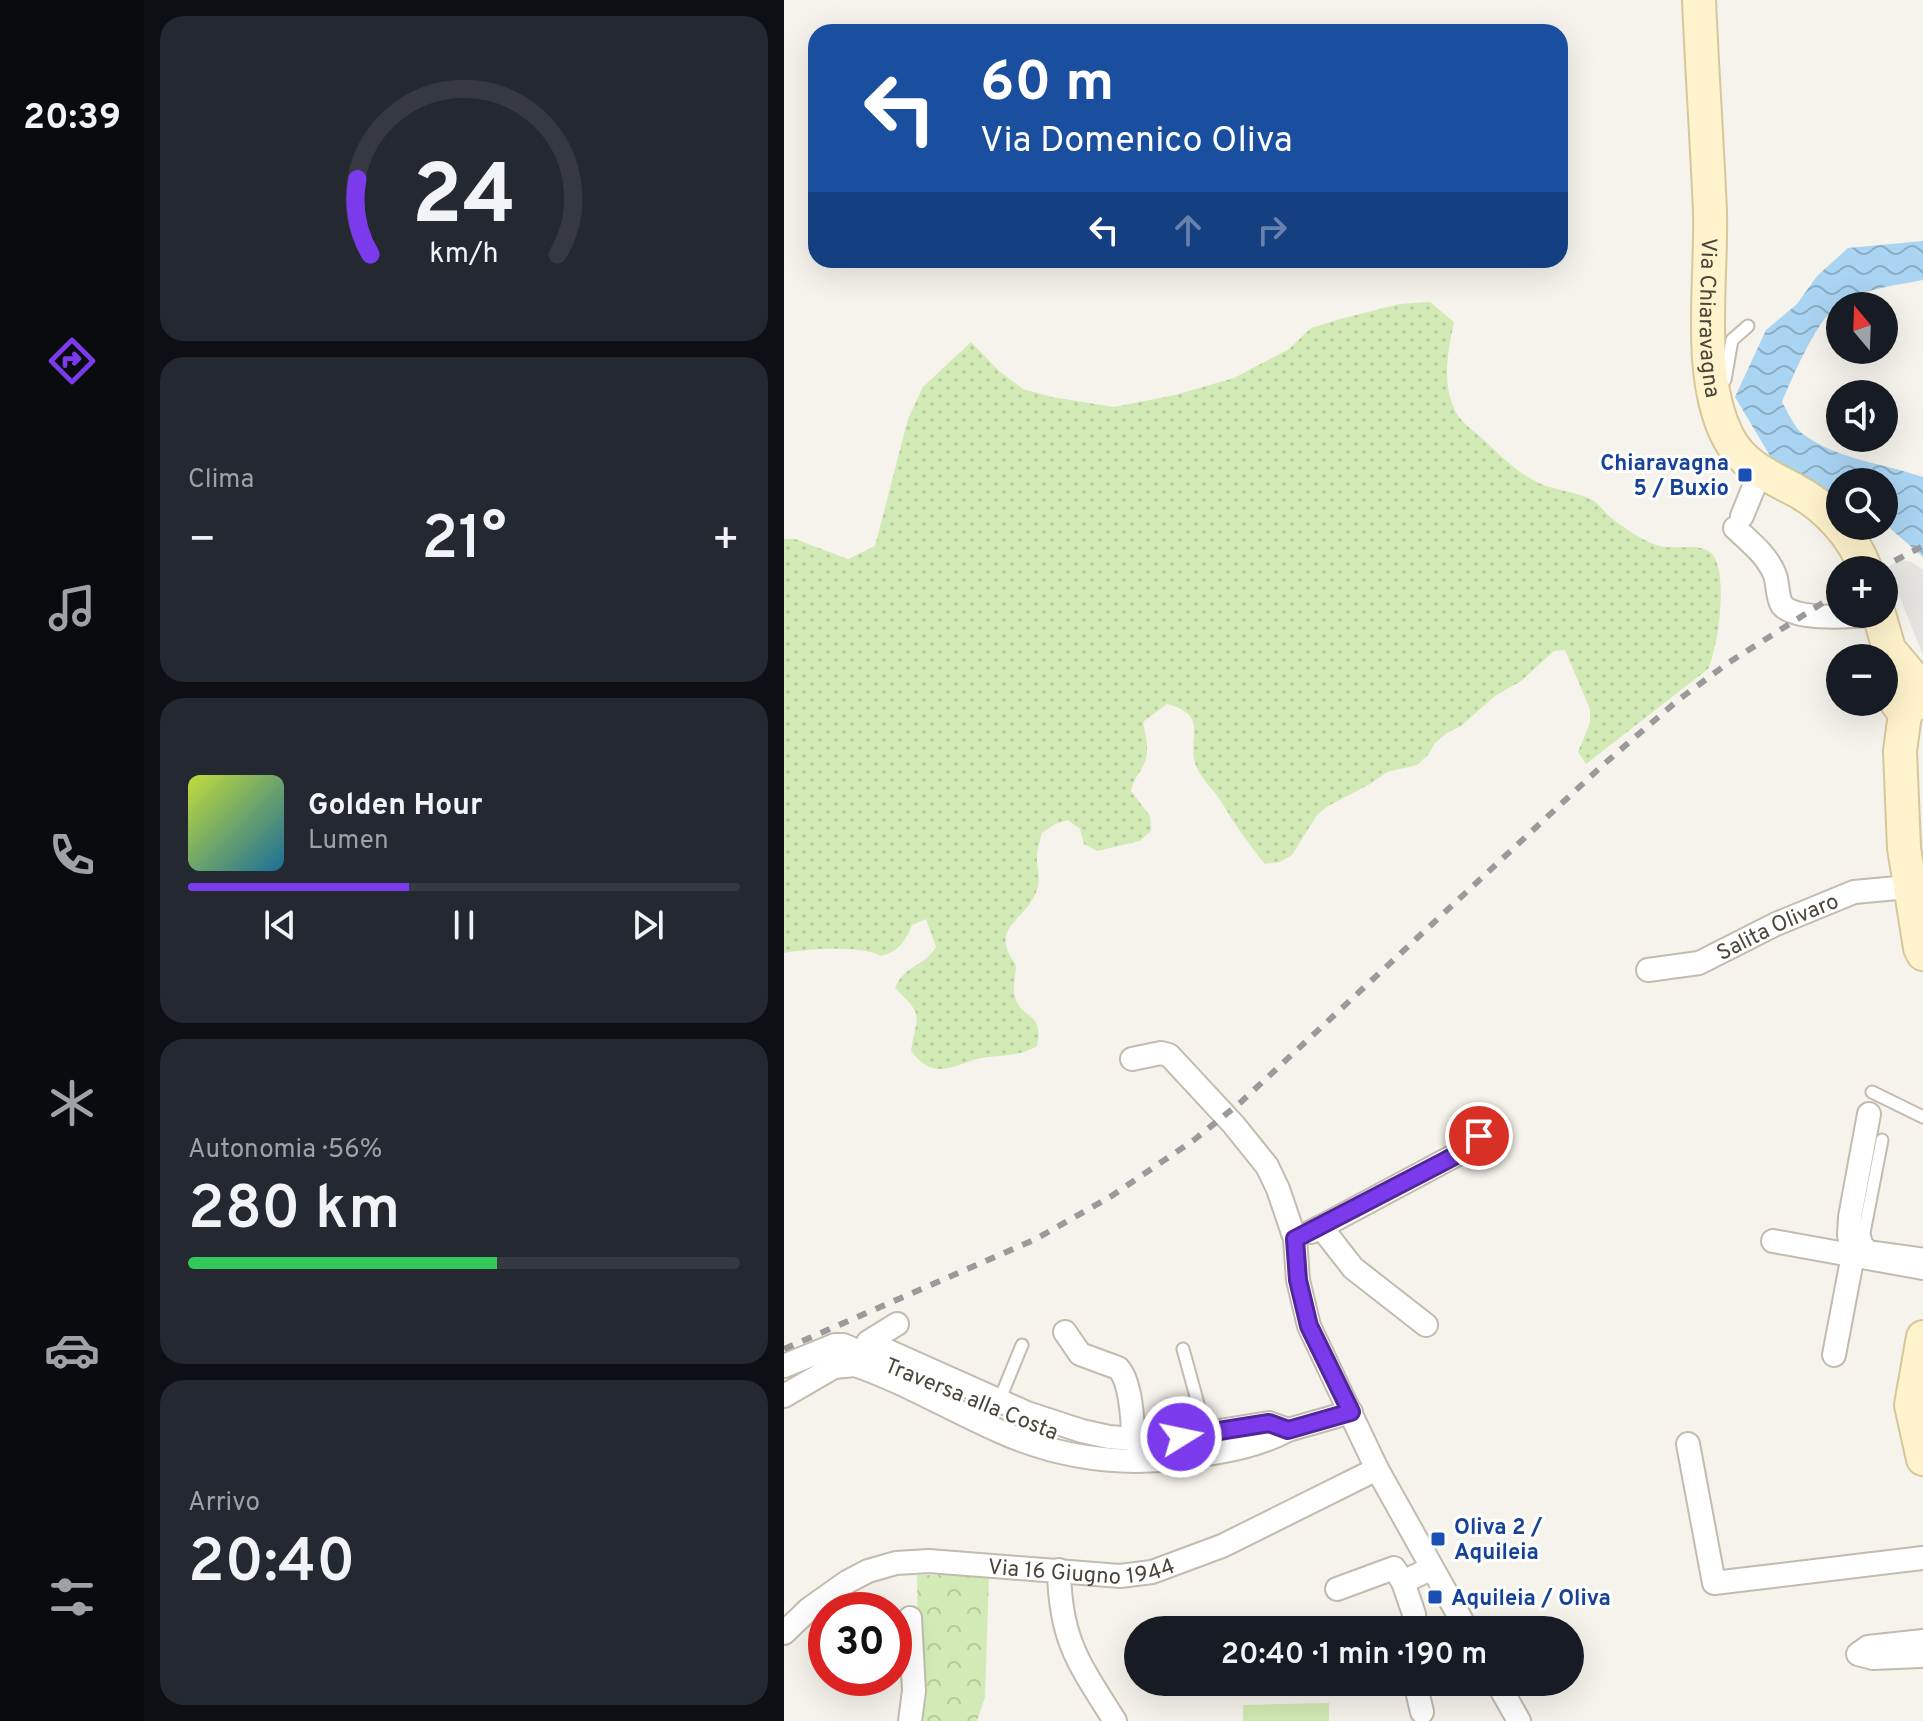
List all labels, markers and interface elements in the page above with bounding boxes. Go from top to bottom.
text: 60 m [980,50,1114,120]
icon: left [848,56,952,160]
text: 20:39 [23,96,121,142]
text: Via Domenico Oliva [980,119,1293,165]
text: 24 [412,147,516,252]
icon: left [1082,208,1126,252]
icon: ahead [1166,208,1210,252]
icon: right [1250,208,1294,252]
text: km/h [429,237,499,273]
street label: Via Chiaravagna [1692,237,1725,400]
north arrow [1826,292,1898,364]
map controls [1826,292,1898,716]
icon: directions [44,333,100,389]
button: sound [1826,380,1898,452]
place label: Chiaravagna 5 / Buxio [1600,451,1729,503]
text: Clima [188,464,254,497]
marker: Chiaravagna 5 / Buxio [1736,466,1754,484]
button: search [1826,468,1898,540]
text: 21° [422,504,507,580]
text: − [188,514,216,570]
text: + [712,514,740,570]
button: + [1826,556,1898,628]
icon: music [44,580,100,636]
button: − [1826,644,1898,716]
text: Golden Hour [308,788,482,825]
text: Lumen [308,825,389,858]
icon: phone [44,827,100,883]
street label: Salita Olivaro [1713,889,1843,968]
icon: previous [258,903,302,947]
icon: pause [442,903,486,947]
icon: next [626,903,670,947]
icon: climate [44,1075,100,1131]
pin [1445,1102,1513,1170]
icon: arrive [1457,1114,1501,1158]
text: Autonomia · 56% [188,1134,382,1167]
text: 280 km [188,1174,400,1250]
icon: car [44,1322,100,1378]
street label: Traversa alla Costa [880,1353,1062,1447]
position arrow [1139,1395,1223,1479]
text: Arrivo [188,1487,260,1520]
place label: Oliva 2 / Aquileia [1454,1515,1543,1567]
text: 20:40 [188,1527,355,1603]
marker: Oliva 2 / Aquileia [1429,1530,1447,1548]
street label: Via 16 Giugno 1944 [987,1554,1179,1592]
icon: filters [44,1569,100,1625]
place label: Aquileia / Oliva [1451,1586,1611,1613]
marker: Aquileia / Oliva [1426,1588,1444,1606]
speed limit sign: 30 [808,1592,912,1696]
text: 20:40 · 1 min · 190 m [1221,1637,1487,1674]

